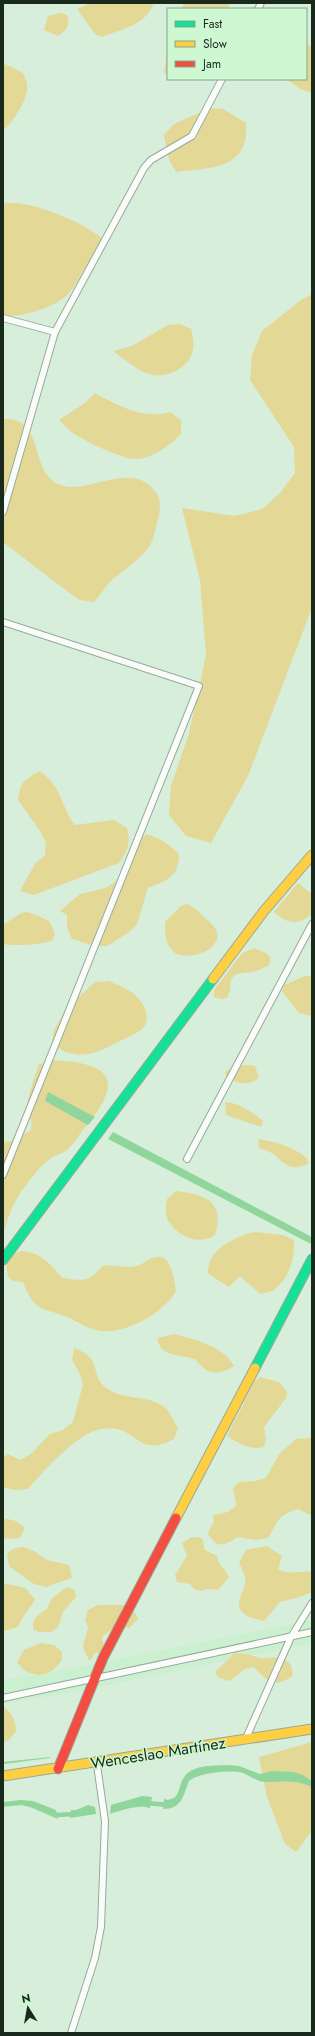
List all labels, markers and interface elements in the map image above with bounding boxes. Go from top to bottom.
legend [167,8,307,80]
text: Fast [203,15,222,33]
text: Slow [203,35,228,53]
text: Jam [201,55,221,73]
street label: Wenceslao Martínez [89,1731,228,1775]
north arrow [8,1988,48,2028]
text: N [20,1989,32,2007]

